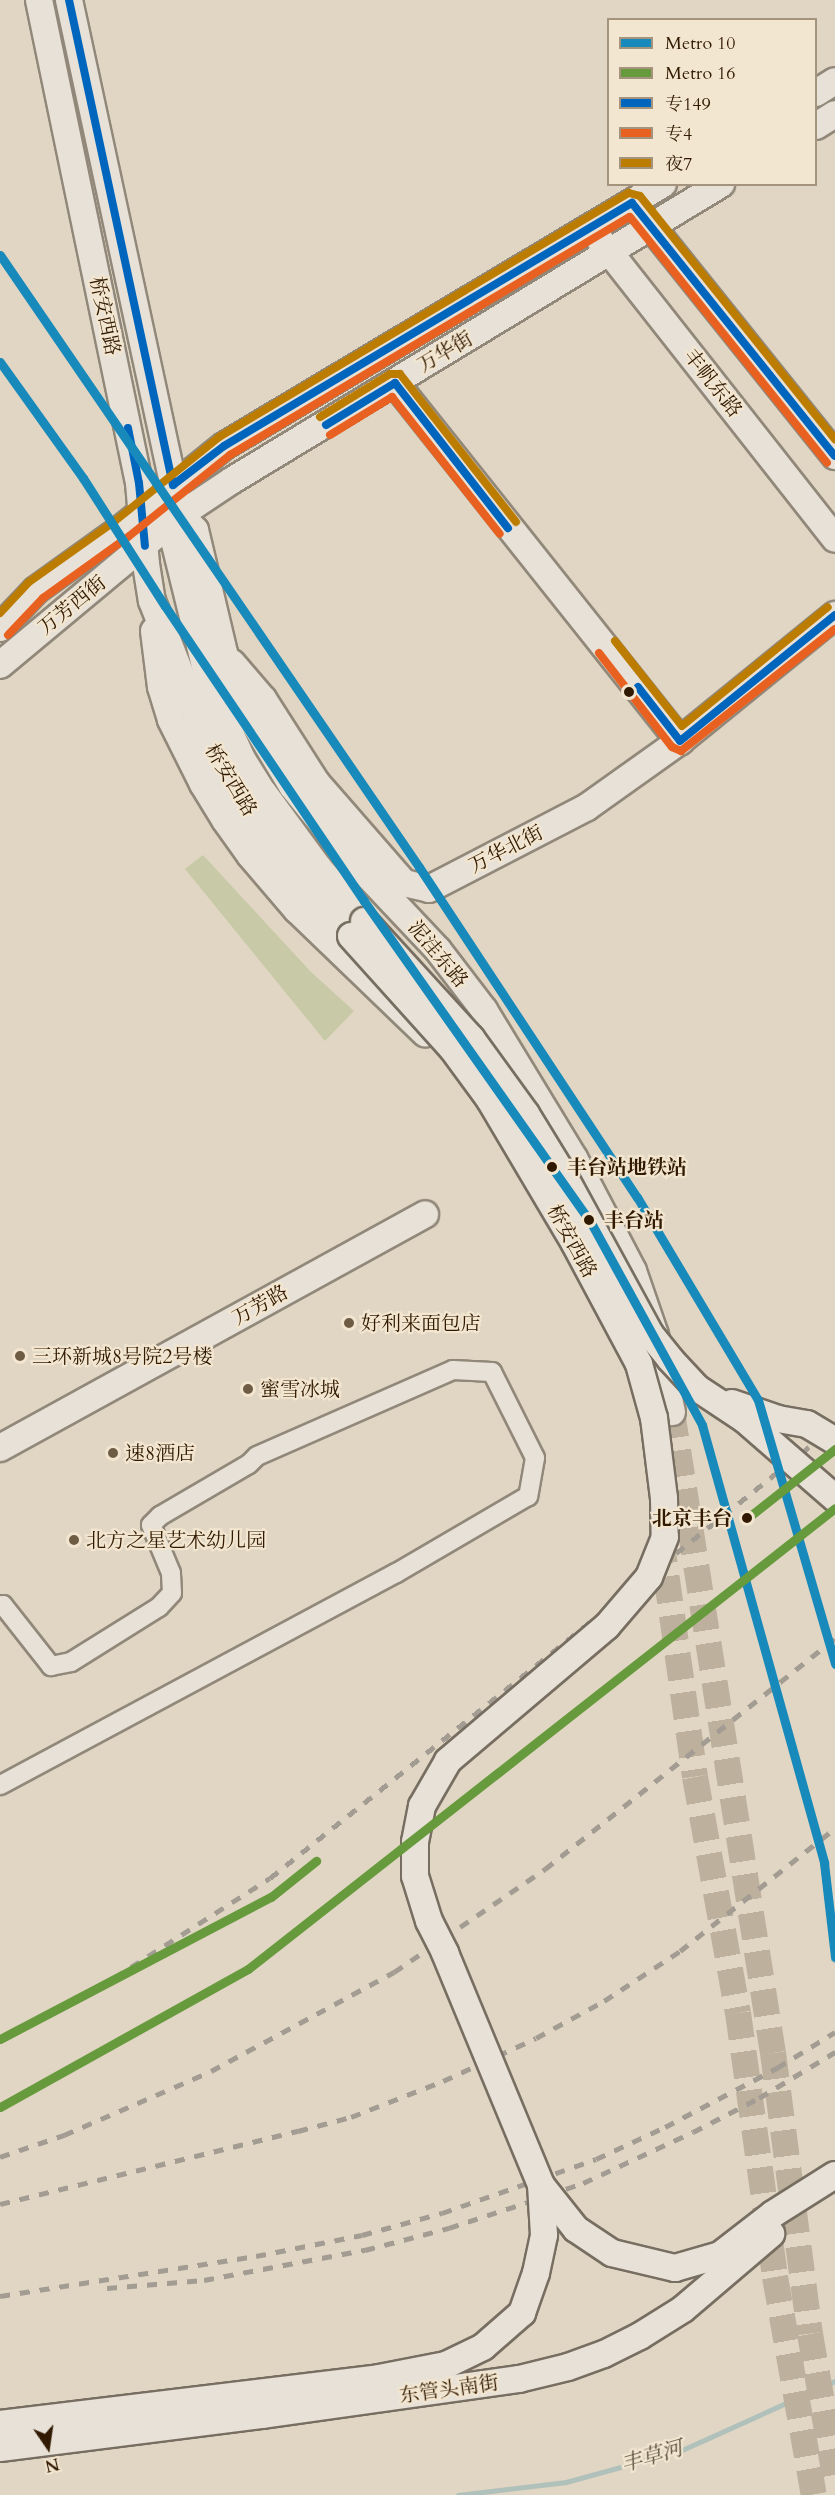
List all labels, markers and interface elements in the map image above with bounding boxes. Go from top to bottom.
legend [607,18,817,186]
text: Metro 10 [665,31,735,56]
text: Metro 16 [665,61,735,86]
text: 专149 [665,92,711,117]
text: 专4 [665,122,692,147]
text: 夜7 [665,152,692,177]
street label: 桥安西路 [85,274,125,358]
street label: 万华街 [413,326,477,378]
street label: 丰帆东路 [679,344,747,422]
street label: 万芳西街 [33,571,111,639]
unlabelled marker [623,686,635,698]
street label: 桥安西路 [200,740,262,820]
street label: 万华北街 [465,820,547,878]
street label: 泥洼东路 [403,916,473,992]
place label: 丰台站地铁站 [567,1155,687,1179]
marker: 丰台站地铁站 [542,1157,562,1177]
street label: 桥安西路 [542,1200,602,1282]
place label: 丰台站 [604,1208,664,1232]
marker: 丰台站 [579,1210,599,1230]
street label: 万芳路 [228,1280,292,1330]
place label: 好利来面包店 [361,1311,481,1335]
marker: 好利来面包店 [342,1316,356,1330]
place label: 三环新城8号院2号楼 [32,1344,212,1368]
marker: 三环新城8号院2号楼 [13,1349,27,1363]
place label: 蜜雪冰城 [260,1377,340,1401]
marker: 蜜雪冰城 [241,1382,255,1396]
place label: 速8酒店 [125,1441,195,1465]
marker: 速8酒店 [106,1446,120,1460]
place label: 北京丰台 [652,1506,732,1530]
marker: 北京丰台 [737,1508,757,1528]
place label: 北方之星艺术幼儿园 [86,1528,266,1552]
marker: 北方之星艺术幼儿园 [67,1533,81,1547]
street label: 东管头南街 [398,2370,500,2408]
north arrow [18,2417,78,2477]
water label: 丰草河 [618,2436,686,2478]
text: N [43,2452,61,2477]

